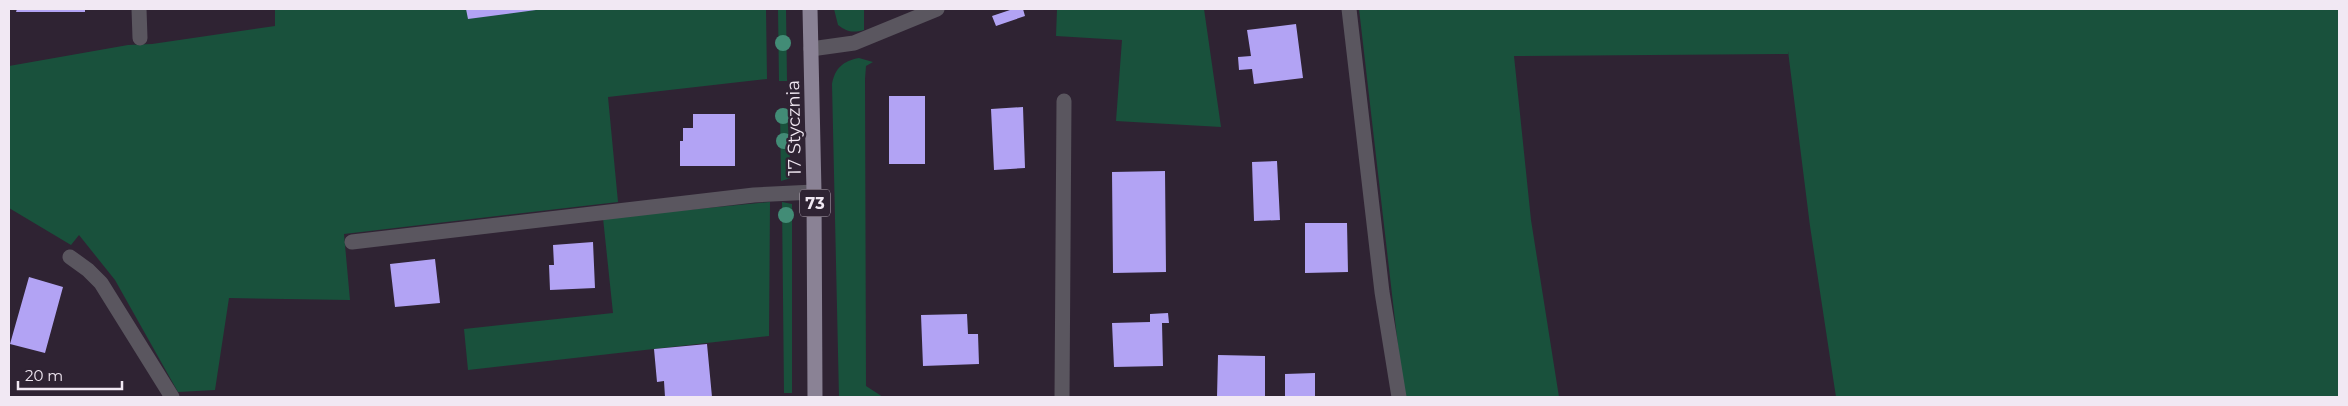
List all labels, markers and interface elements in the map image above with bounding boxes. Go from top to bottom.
street label: 17 Stycznia [782,80,806,176]
road number: 73 [800,190,830,217]
scale bar [18,358,121,390]
text: 20 m [25,366,63,385]

